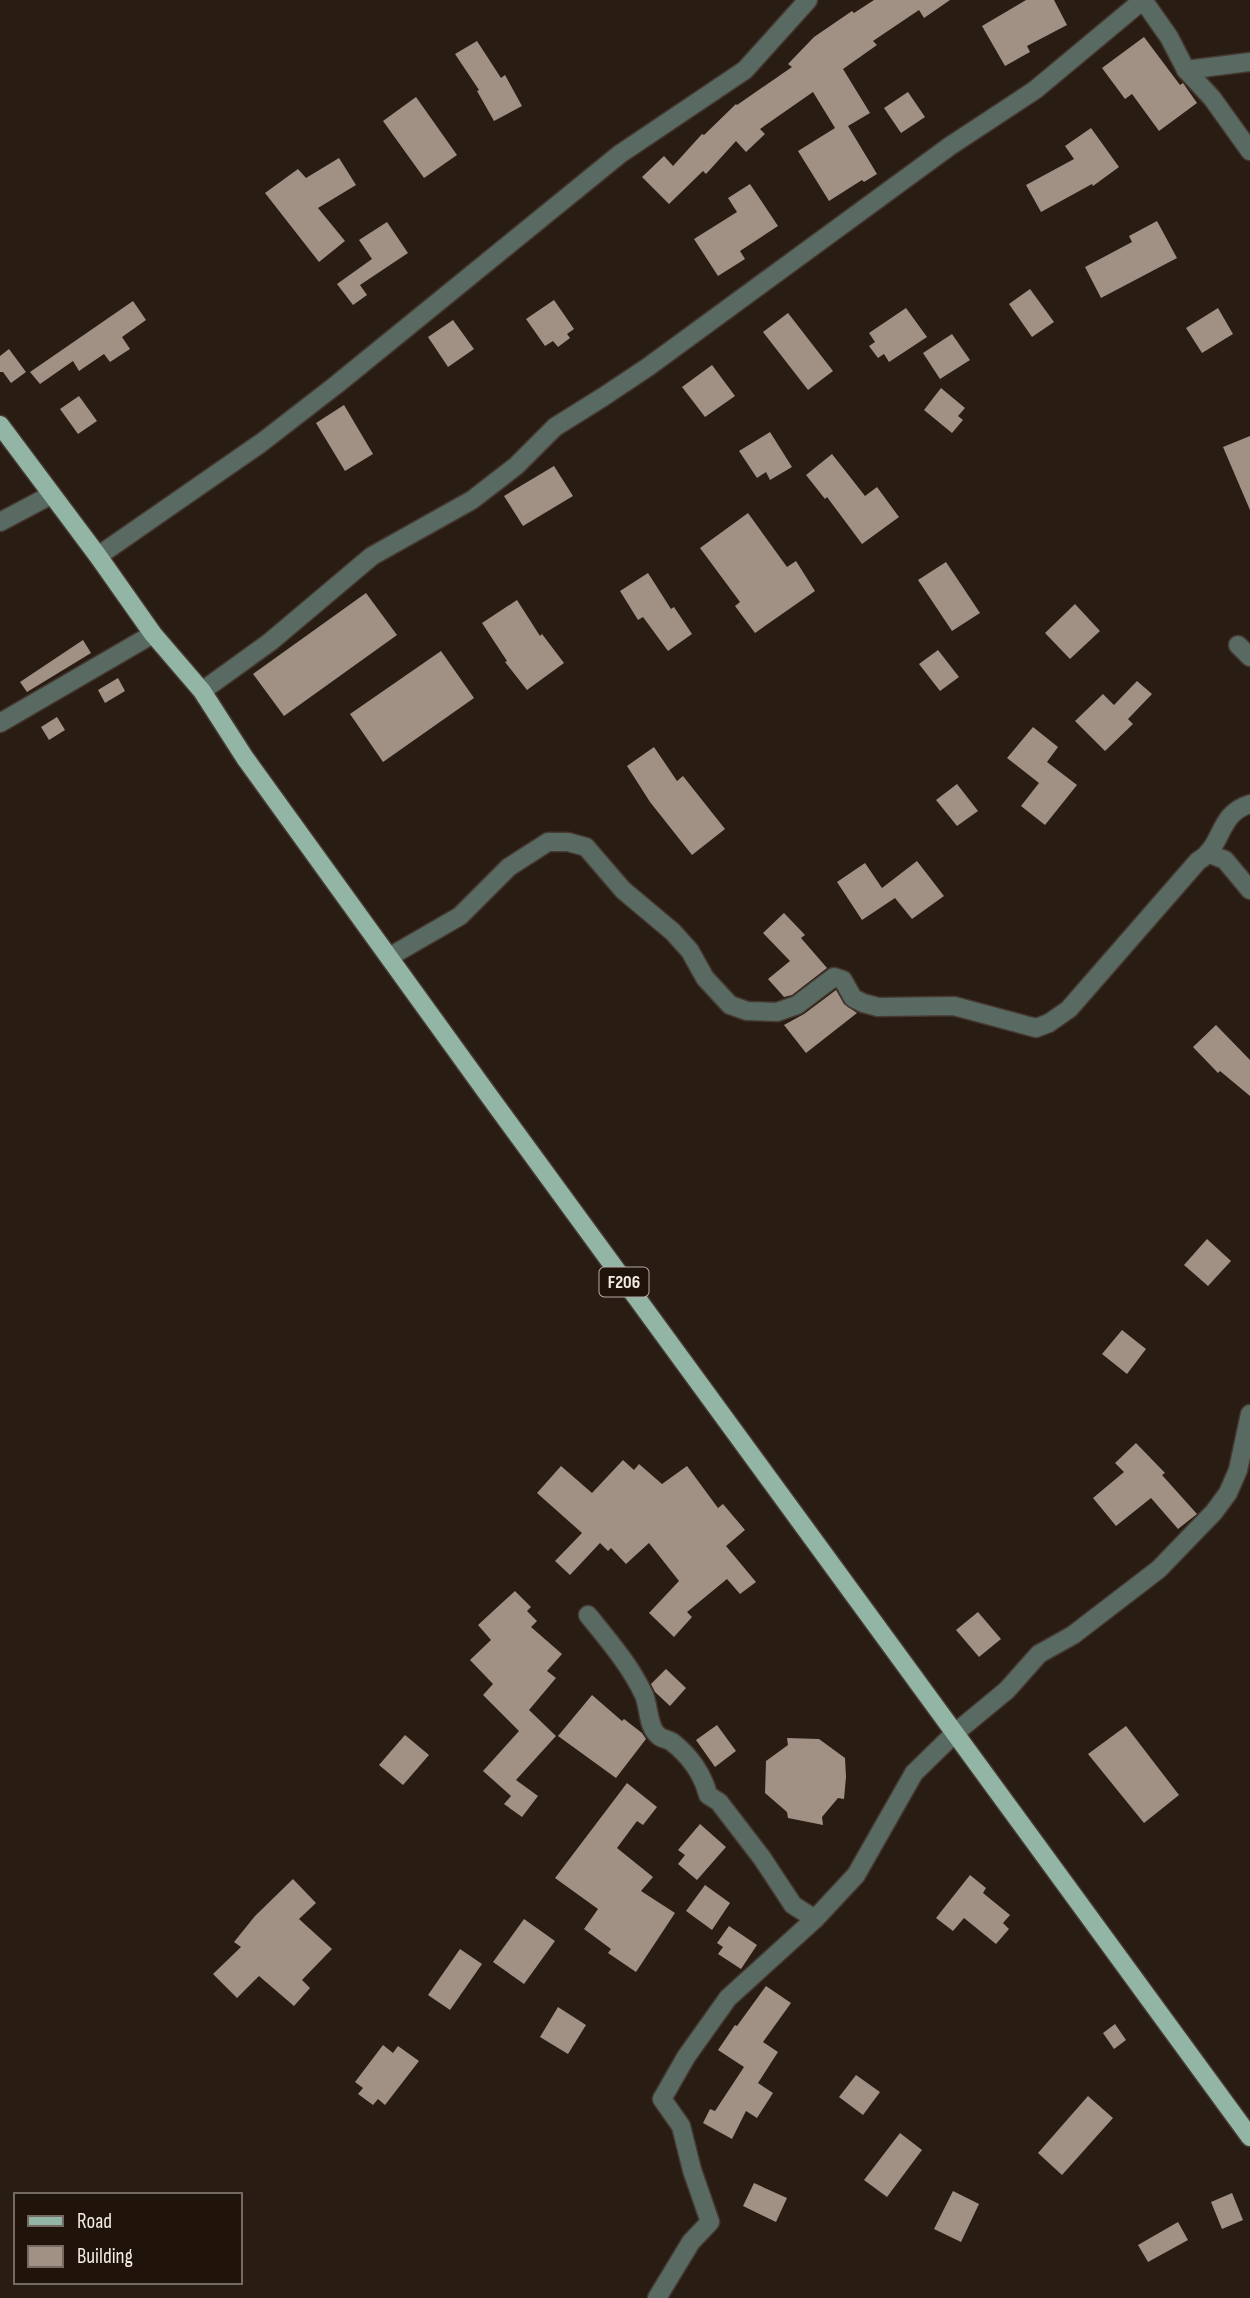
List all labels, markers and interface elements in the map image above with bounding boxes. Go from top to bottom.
road number: F206 [600,1268,648,1296]
legend [14,2193,242,2284]
text: Road [77,2209,112,2234]
text: Building [77,2244,133,2269]

